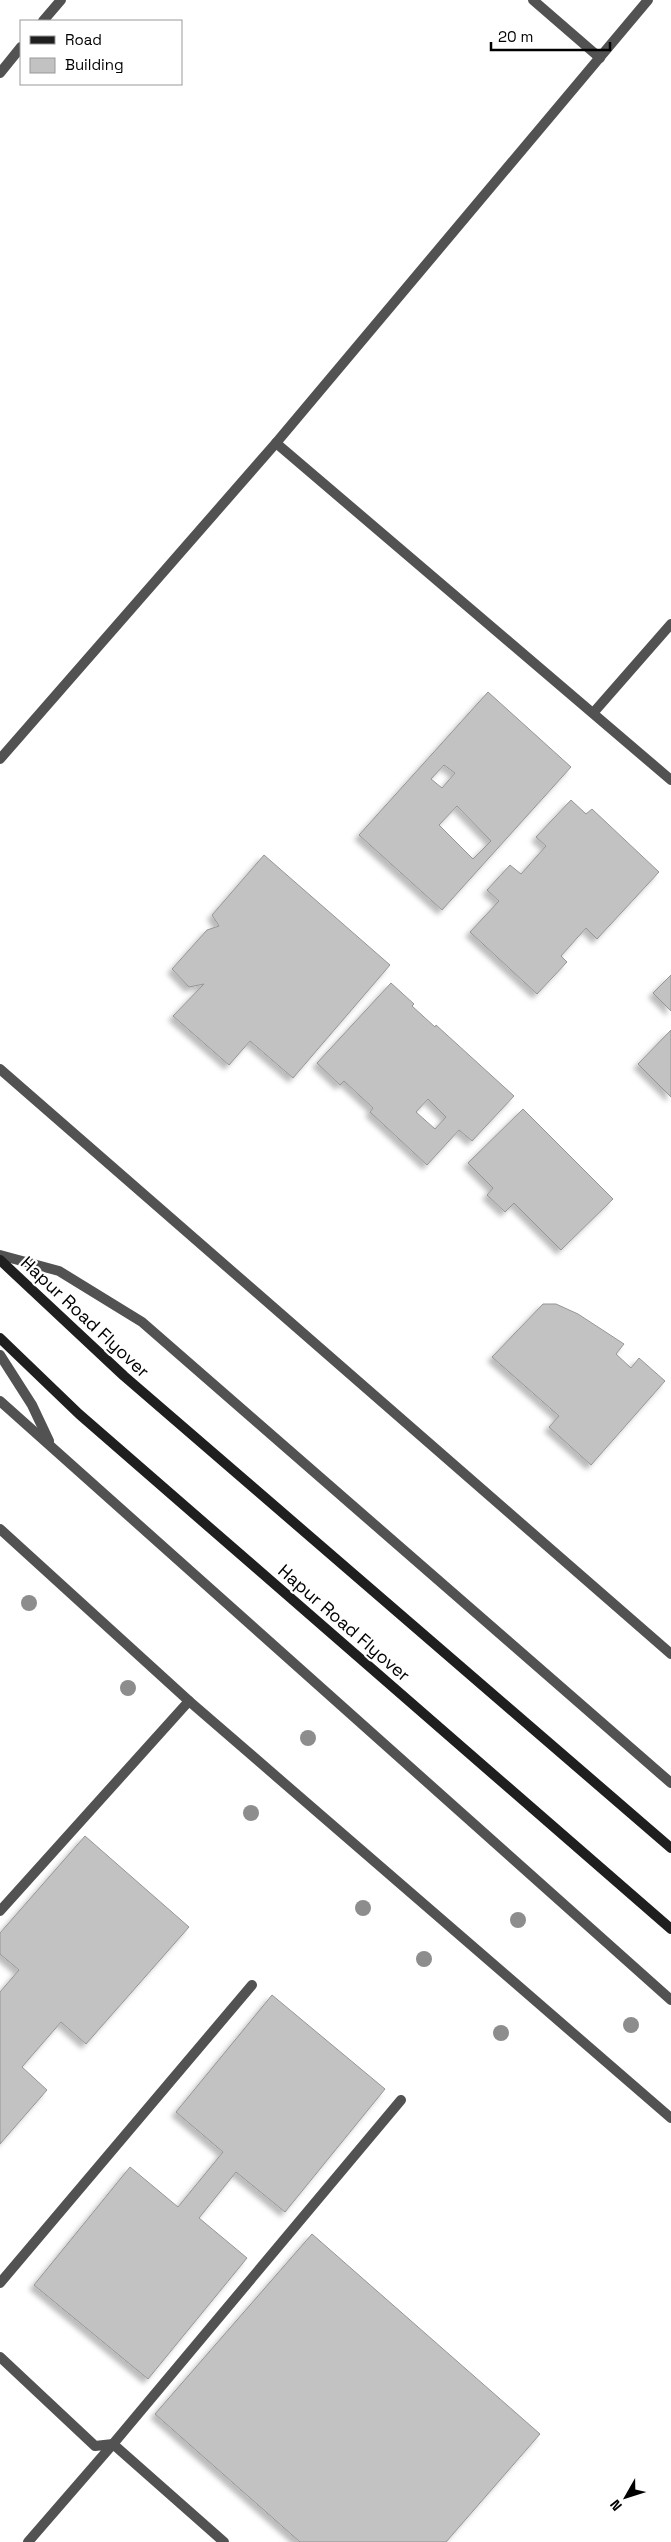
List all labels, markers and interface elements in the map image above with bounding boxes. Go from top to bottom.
legend [20,20,182,85]
scale bar [491,20,610,52]
text: 20 m [498,27,533,46]
text: Road [65,30,102,49]
text: Building [65,55,124,74]
street label: Hapur Road Flyover [16,1251,155,1382]
street label: Hapur Road Flyover [274,1559,415,1686]
north arrow [601,2472,651,2522]
text: N [606,2496,626,2514]

